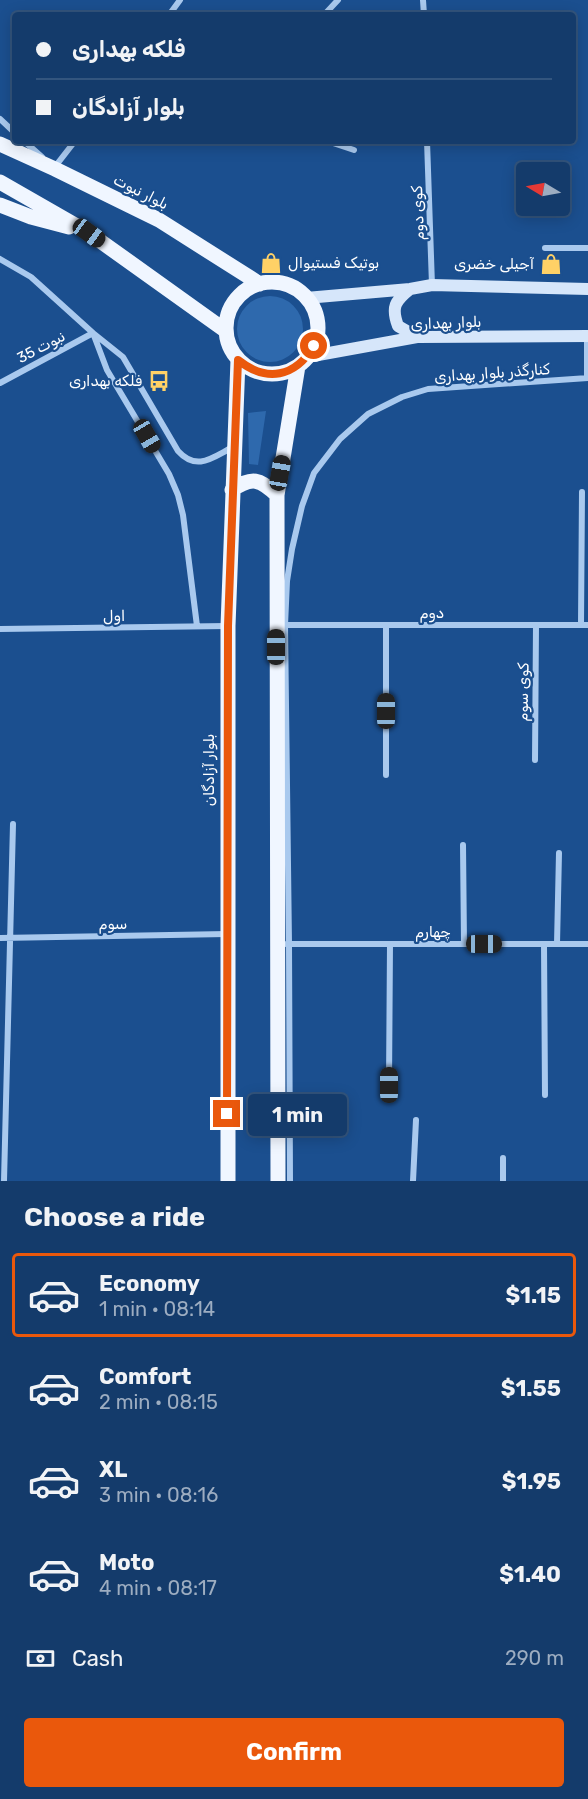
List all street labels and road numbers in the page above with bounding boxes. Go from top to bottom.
street label: بلوار نبوت [111,171,171,213]
street label: کوی دوم [408,185,429,241]
street label: بلوار بهداری [410,313,482,333]
street label: نبوت 35 [14,327,68,367]
street label: کنارگذر بلوار بهداری [434,360,551,386]
street label: دوم [420,604,444,623]
street label: اول [103,607,125,626]
street label: کوی سوم [513,662,534,722]
street label: بلوار آزادگان [200,734,218,806]
street label: سوم [98,915,128,934]
street label: چهارم [415,923,451,942]

